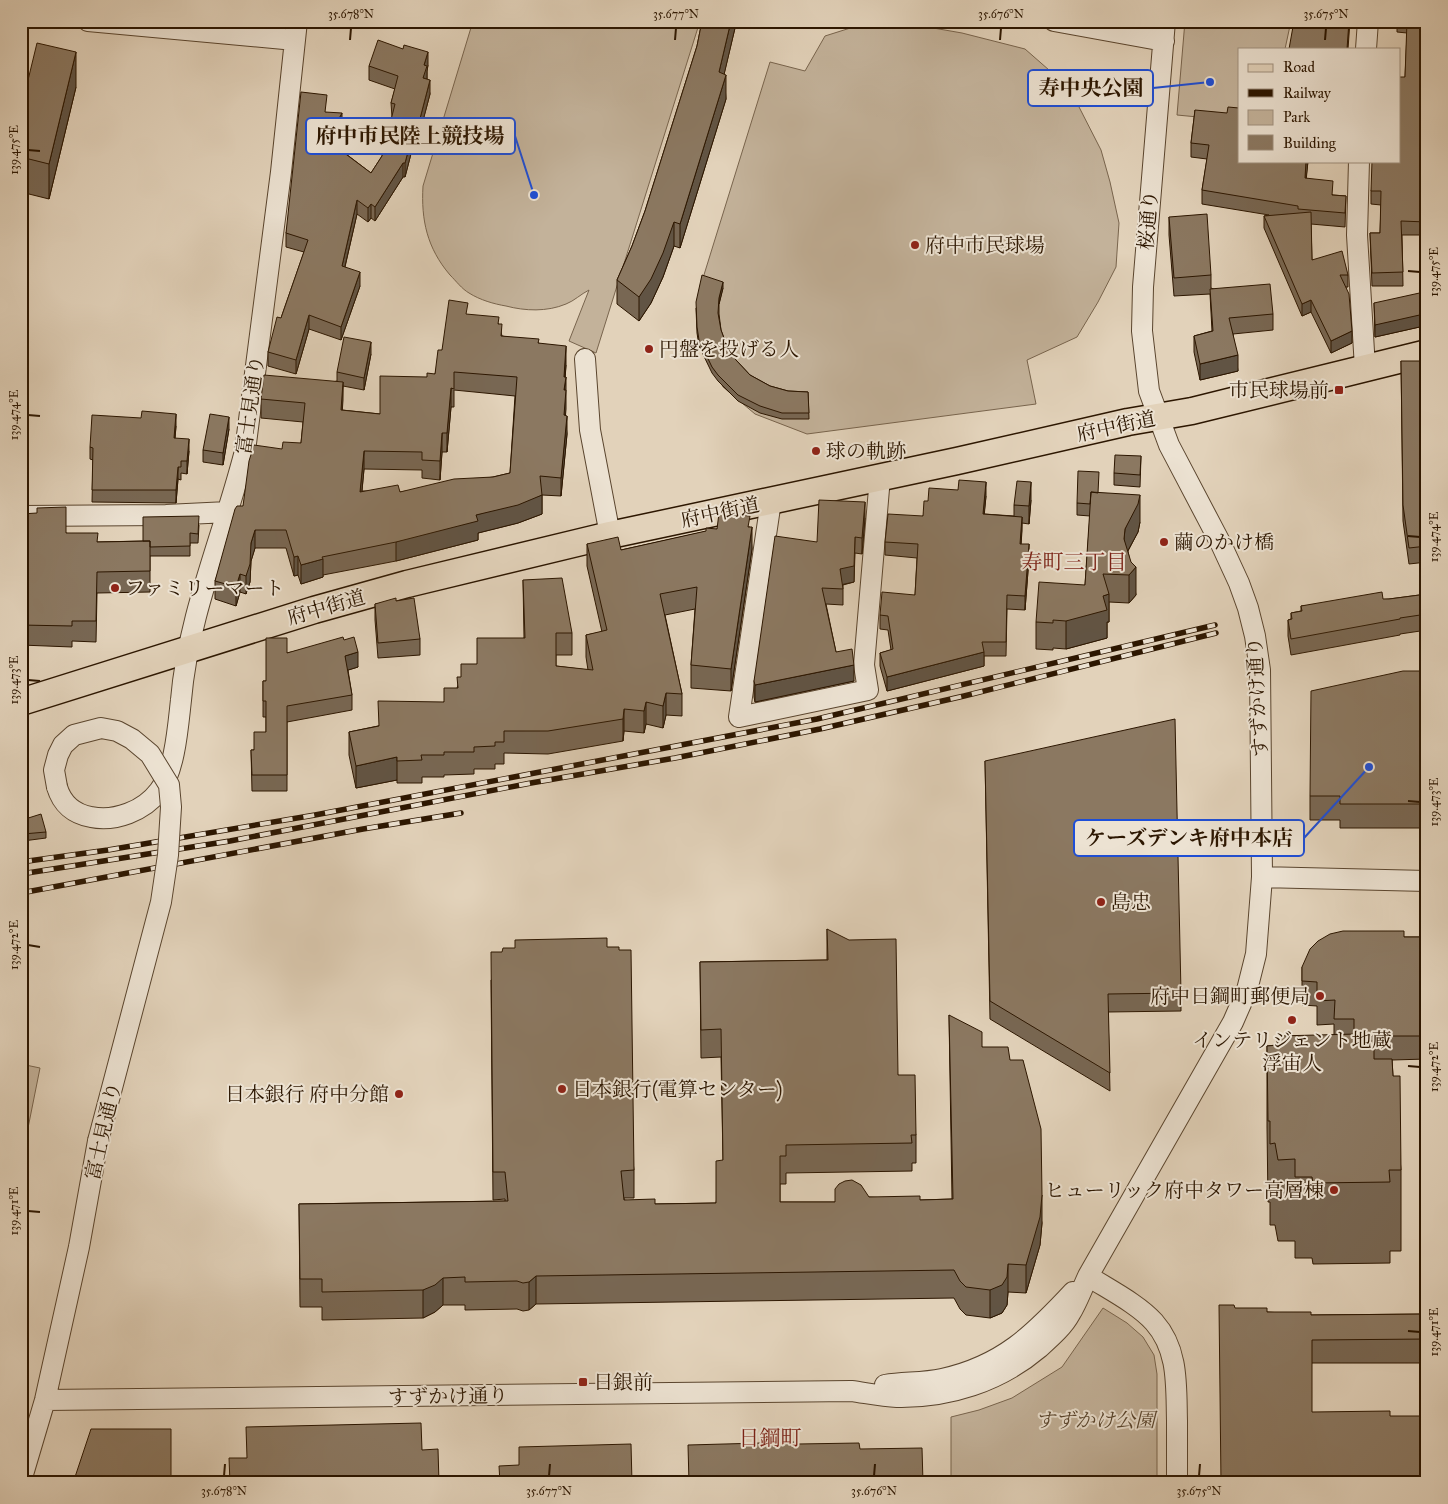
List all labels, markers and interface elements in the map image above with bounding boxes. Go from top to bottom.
text: 35.678°N [328,7,374,21]
text: 35.677°N [653,7,699,21]
text: 35.676°N [978,7,1024,21]
text: 35.675°N [1303,7,1349,21]
legend [1238,48,1400,162]
text: Road [1283,58,1315,76]
callout: 寿中央公園 [1028,70,1153,106]
text: 寿中央公園 [1039,75,1144,101]
text: Railway [1283,84,1332,102]
text: Park [1283,108,1310,126]
callout: 府中市民陸上競技場 [306,118,515,154]
text: 府中市民陸上競技場 [316,123,505,149]
text: 139.475°E [7,125,21,175]
text: Building [1283,134,1337,152]
street label: 桜通り [1133,189,1163,251]
place label: 府中市民球場 [925,233,1045,257]
marker: 府中市民球場 [909,239,921,251]
text: 139.475°E [1427,247,1441,297]
place label: 円盤を投げる人 [659,337,799,361]
marker: 円盤を投げる人 [643,343,655,355]
street label: 富士見通り [231,354,269,456]
place label: 市民球場前 [1229,378,1329,402]
marker: 市民球場前 [1333,384,1345,396]
text: 139.474°E [7,389,21,440]
street label: 府中街道 [1074,406,1158,446]
place label: 球の軌跡 [826,439,906,463]
marker: 球の軌跡 [810,445,822,457]
street label: 府中街道 [678,492,762,532]
text: 139.474°E [1427,511,1441,562]
place label: 繭のかけ橋 [1174,530,1274,554]
marker: 繭のかけ橋 [1158,536,1170,548]
district label: 寿町三丁目 [1022,549,1127,575]
place label: ファミリーマート [125,576,285,600]
marker: ファミリーマート [109,582,121,594]
street label: 府中街道 [284,584,368,630]
street label: すずかけ通り [1242,636,1272,758]
text: 139.473°E [7,655,21,704]
text: 139.473°E [1427,777,1441,826]
callout: ケーズデンキ府中本店 [1074,820,1304,856]
text: ケーズデンキ府中本店 [1085,825,1293,851]
place label: 島忠 [1111,890,1151,914]
marker: 島忠 [1095,896,1107,908]
text: 139.472°E [7,920,21,970]
place label: 府中日鋼町郵便局 [1150,984,1310,1008]
marker: 府中日鋼町郵便局 [1314,990,1326,1002]
marker: インテリジェント地蔵 浮宙人 [1286,1014,1298,1026]
place label: インテリジェント地蔵 浮宙人 [1192,1028,1392,1075]
text: 139.472°E [1427,1042,1441,1092]
place label: 日本銀行(電算センター) [572,1077,782,1102]
street label: 富士見通り [80,1080,126,1182]
place label: 日本銀行 府中分館 [225,1082,389,1106]
marker: 日本銀行(電算センター) [556,1083,568,1095]
marker: 日本銀行 府中分館 [393,1088,405,1100]
place label: ヒューリック府中タワー高層棟 [1045,1178,1324,1202]
marker: ヒューリック府中タワー高層棟 [1328,1184,1340,1196]
text: 139.471°E [7,1186,21,1235]
text: 139.471°E [1427,1307,1441,1356]
place label: 日銀前 [593,1370,653,1394]
marker: 日銀前 [577,1376,589,1388]
street label: すずかけ通り [388,1383,508,1409]
park label: すずかけ公園 [1035,1408,1158,1432]
district label: 日鋼町 [739,1425,802,1451]
text: 35.678°N [201,1484,247,1498]
text: 35.677°N [526,1484,572,1498]
text: 35.676°N [851,1484,897,1498]
text: 35.675°N [1176,1484,1222,1498]

